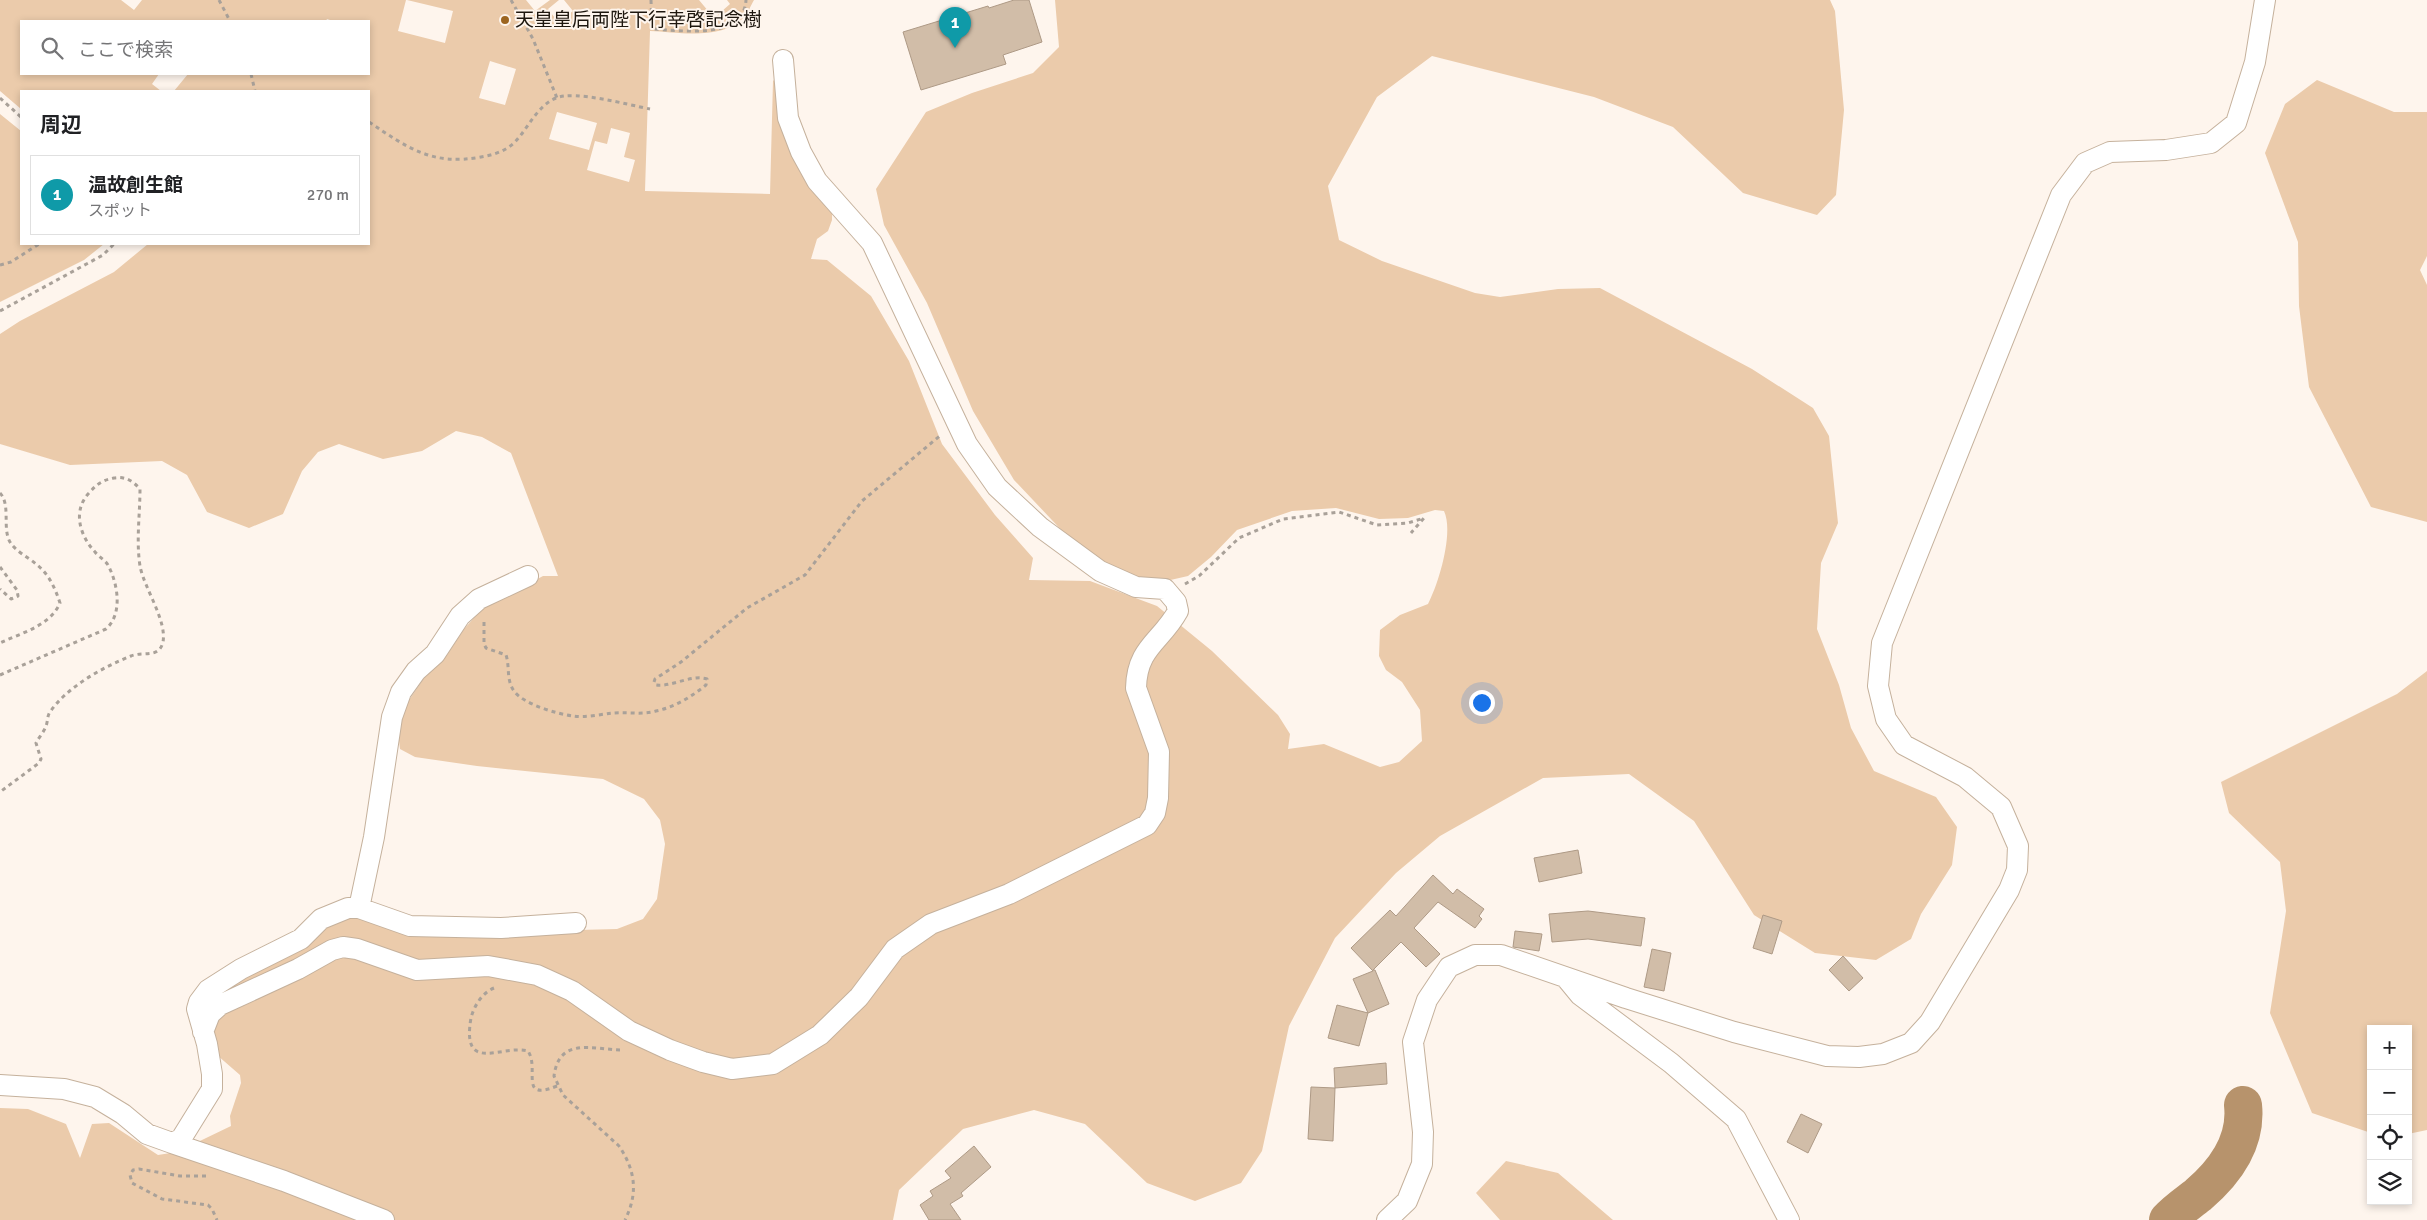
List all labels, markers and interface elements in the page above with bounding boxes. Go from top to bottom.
pin: 1 [939,7,971,48]
place label: 天皇皇后両陛下行幸啓記念樹 [515,8,762,32]
marker: 天皇皇后両陛下行幸啓記念樹 [499,14,511,26]
search box [20,20,370,75]
icon: search [38,34,66,62]
text: ここで検索 [78,38,173,62]
text: 周辺 [40,112,82,138]
text: 温故創生館 [88,173,183,197]
text: 1 [53,185,61,205]
text: 270 m [307,185,349,205]
text: スポット [88,201,152,221]
your location [1469,690,1495,716]
map controls [2367,1025,2412,1205]
button: + [2367,1025,2412,1070]
button: − [2367,1070,2412,1115]
button: locate [2367,1115,2412,1160]
button: layers [2367,1160,2412,1205]

